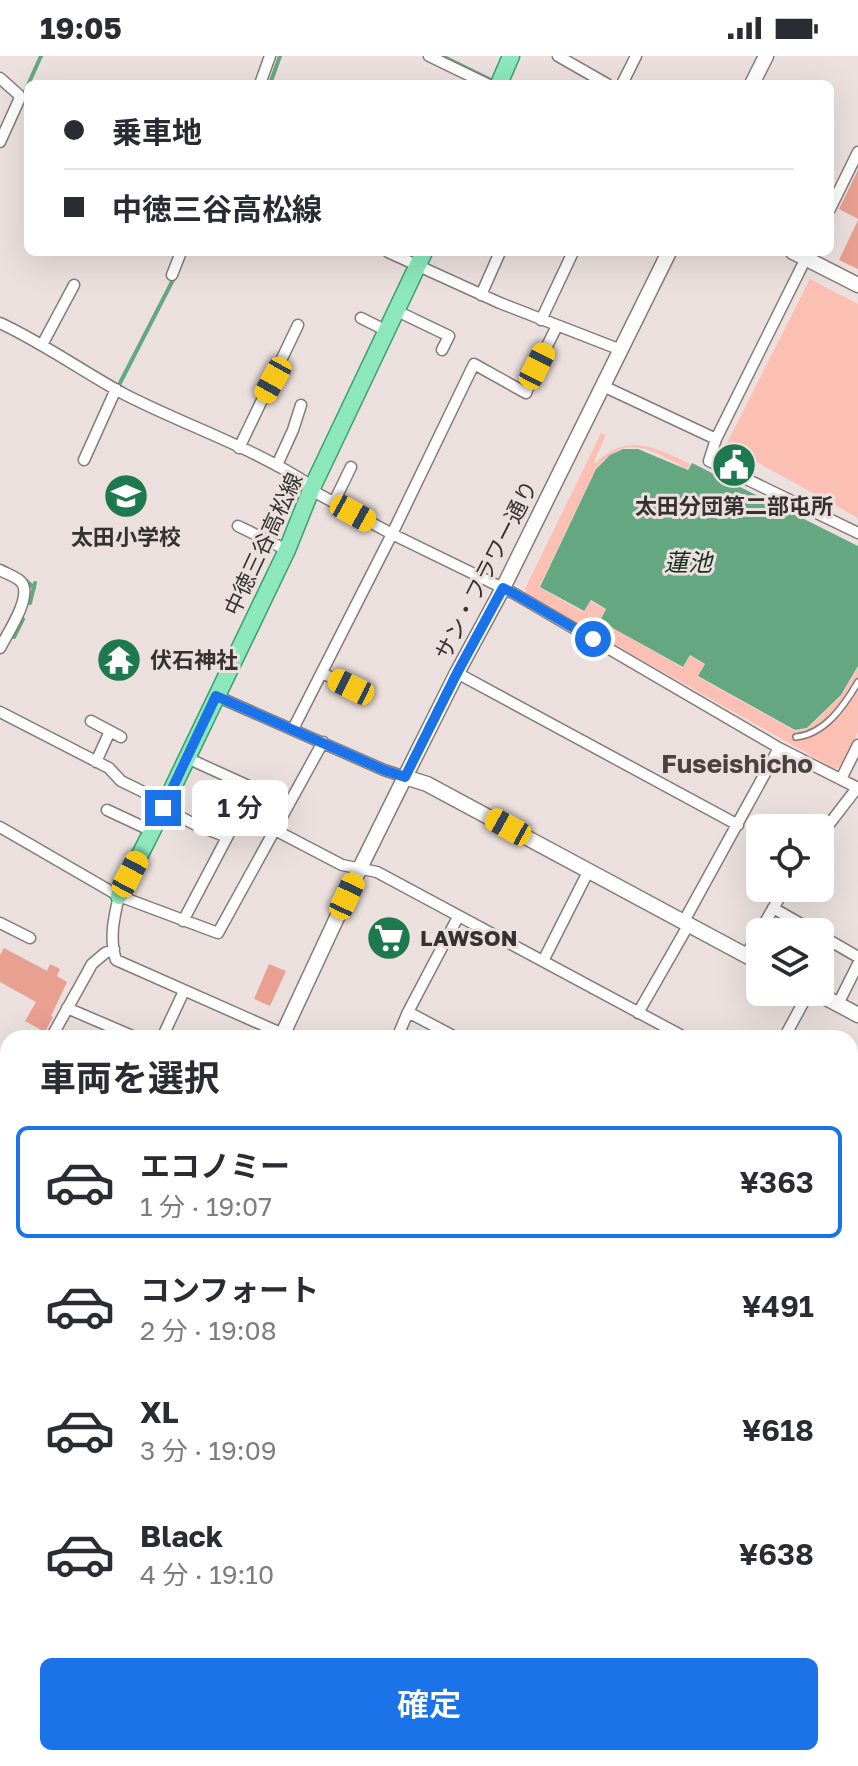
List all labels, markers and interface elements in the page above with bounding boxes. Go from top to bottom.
text: 19:05 [40,10,122,46]
text: 乗車地 [112,114,202,150]
text: 中徳三谷高松線 [112,191,322,227]
car [515,339,559,393]
car [251,353,295,407]
public building icon: 太田分団第二部屯所 [710,441,758,489]
street label: 中徳三谷高松線 [218,468,307,619]
school or university icon: 太田小学校 [102,472,150,520]
street label: サン・フラワー通り [429,475,543,664]
car [326,491,380,535]
place label: 太田分団第二部屯所 [635,492,833,519]
place label: 太田小学校 [71,523,181,550]
water label: 蓮池 [664,547,714,576]
route start [575,621,611,657]
temple icon: 伏石神社 [95,636,143,684]
place label: 伏石神社 [150,646,238,673]
car [324,666,378,708]
district label: Fuseishicho [661,748,813,779]
callout: 1 分 [191,780,287,836]
route end [145,790,181,826]
text: 1 分 [217,792,263,823]
car [481,805,535,849]
map controls [746,814,834,1006]
button: locate [746,814,834,902]
car [108,847,152,901]
car [326,869,368,923]
supermarket icon: LAWSON [365,914,413,962]
button: layers [746,918,834,1006]
place label: LAWSON [420,924,517,951]
text: 車両を選択 [40,1056,220,1099]
icon: car [44,1146,116,1218]
text: エコノミー [140,1148,290,1184]
text: ¥363 [740,1164,814,1200]
text: 1 分 · 19:07 [140,1191,272,1222]
icon: car [44,1270,116,1342]
text: コンフォート [140,1272,319,1308]
text: ¥491 [742,1288,814,1324]
text: 2 分 · 19:08 [140,1315,277,1346]
icon: car [44,1394,116,1466]
text: XL [140,1394,179,1430]
text: ¥618 [742,1412,814,1448]
text: 3 分 · 19:09 [140,1435,277,1466]
icon: car [44,1518,116,1590]
text: Black [140,1518,223,1554]
text: ¥638 [739,1536,814,1572]
text: 4 分 · 19:10 [140,1559,274,1590]
button: 確定 [40,1658,818,1750]

